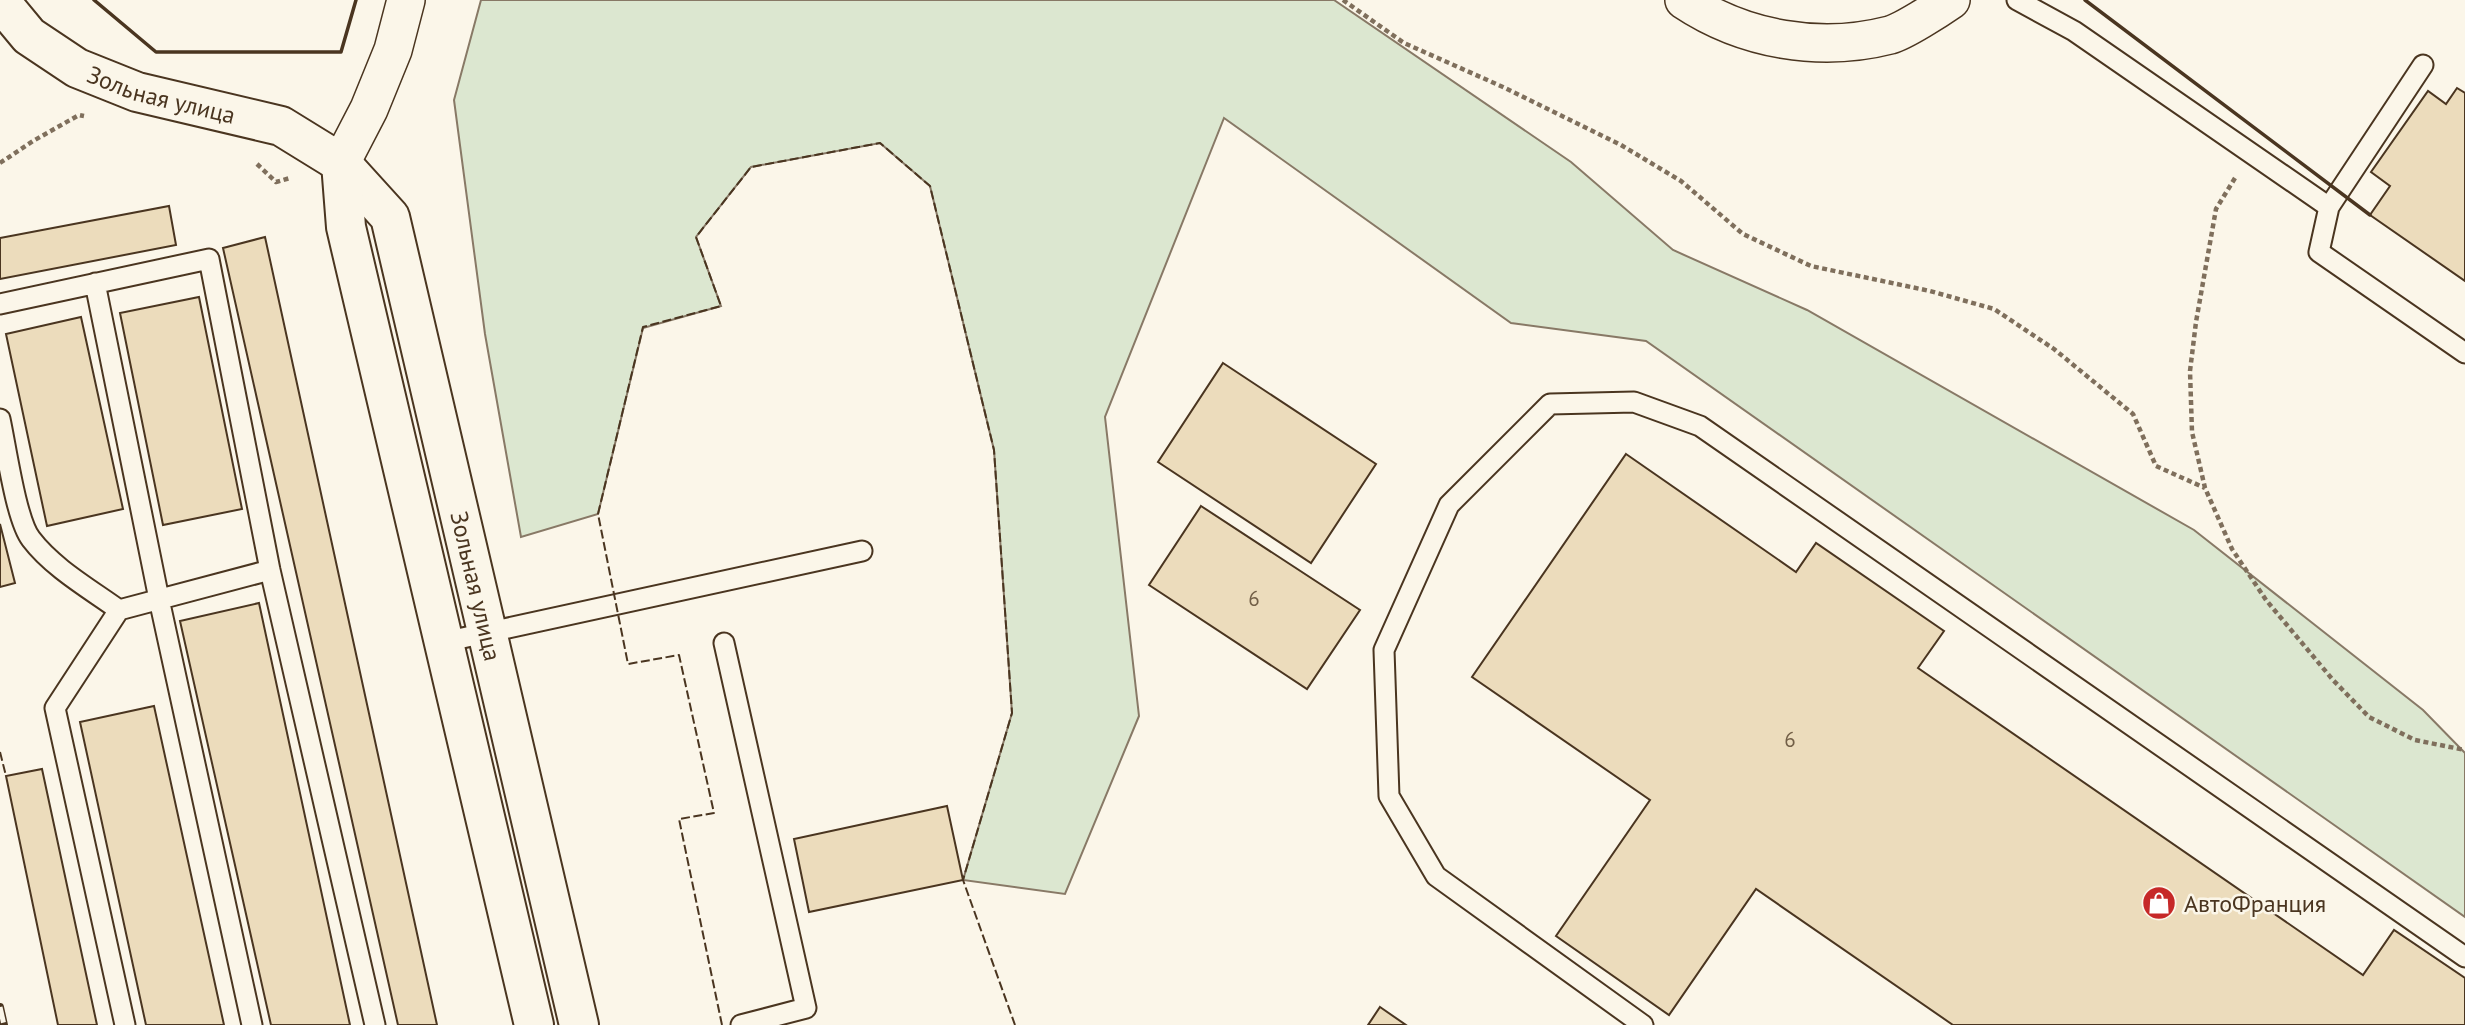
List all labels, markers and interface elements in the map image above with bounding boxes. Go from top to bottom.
street label: Зольная улица [83,58,238,130]
street label: Зольная улица [444,508,509,664]
house number: 6 [1248,585,1260,612]
house number: 6 [1784,726,1796,753]
shop icon: АвтоФранция [2140,884,2178,922]
place label: АвтоФранция [2184,888,2326,919]

